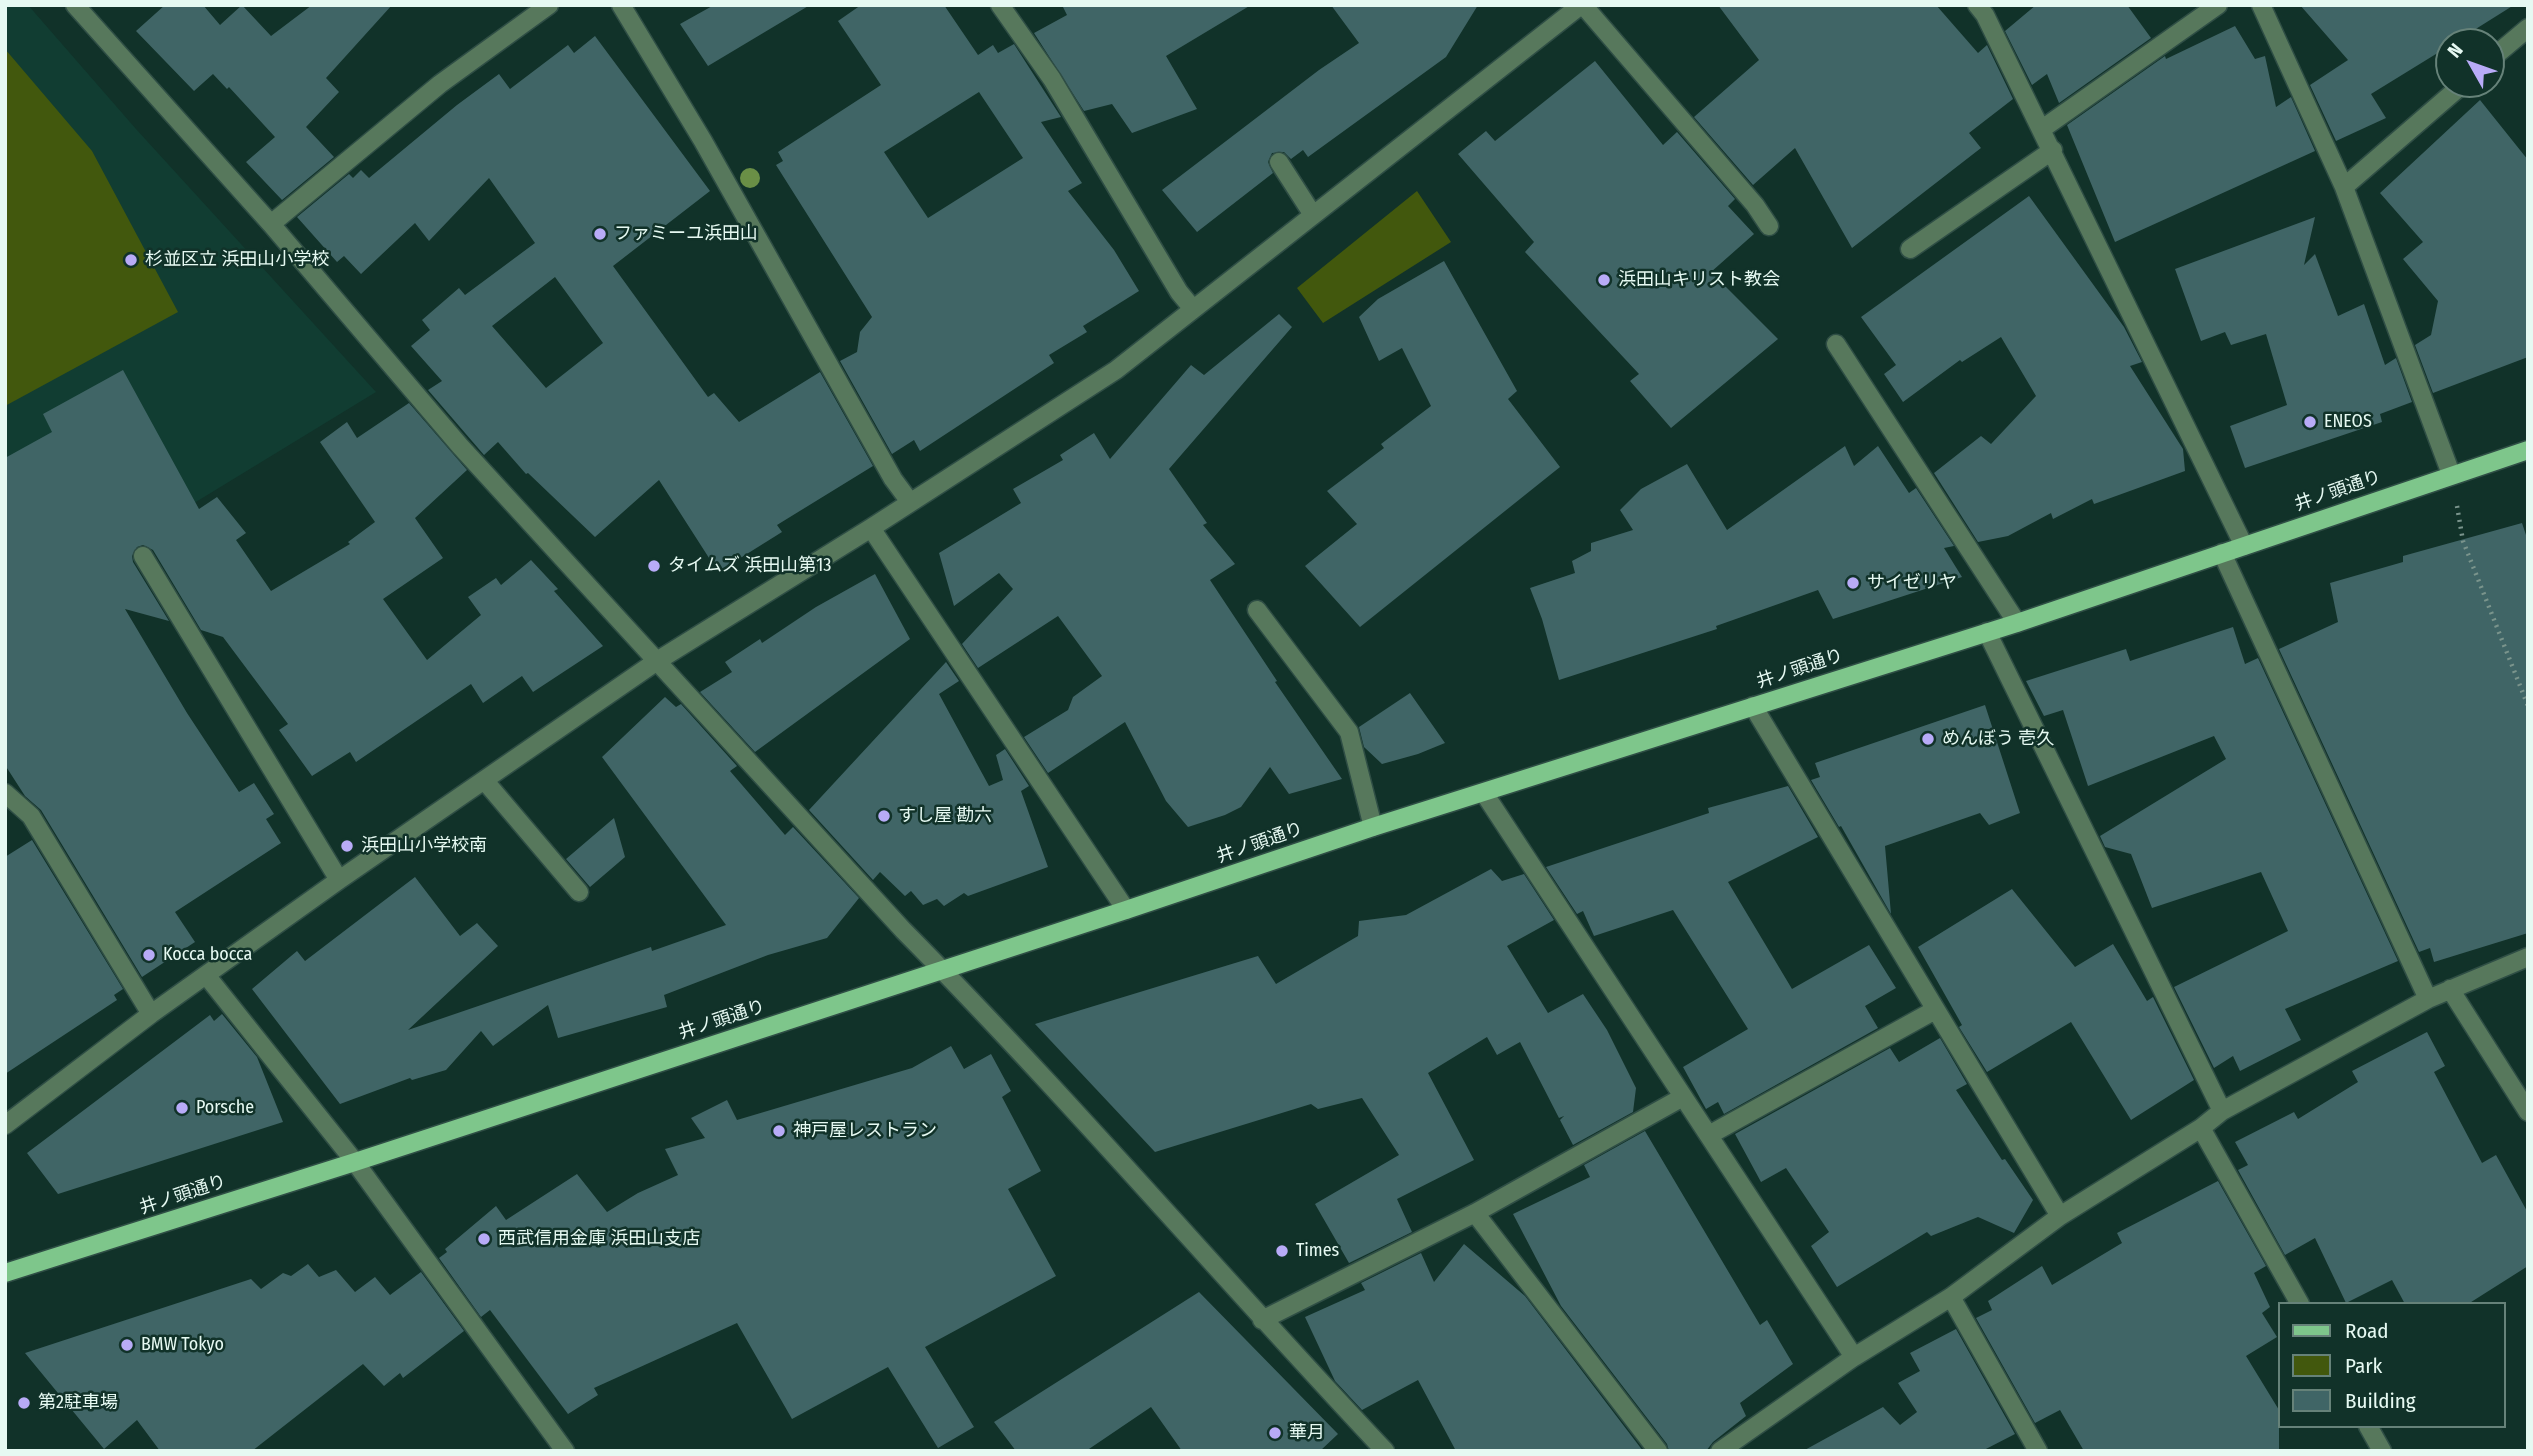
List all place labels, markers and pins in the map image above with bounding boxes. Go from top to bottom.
place label: ファミーユ浜田山 [614,223,758,245]
marker: ファミーユ浜田山 [592,226,608,242]
place label: 杉並区立 浜田山小学校 [145,249,329,271]
marker: 杉並区立 浜田山小学校 [123,252,139,268]
place label: 浜田山キリスト教会 [1618,269,1780,291]
marker: 浜田山キリスト教会 [1596,272,1612,288]
place label: ENEOS [2324,411,2372,433]
marker: ENEOS [2302,414,2318,430]
place label: タイムズ 浜田山第13 [668,555,831,577]
marker: タイムズ 浜田山第13 [646,558,662,574]
place label: サイゼリヤ [1867,572,1957,594]
marker: サイゼリヤ [1845,575,1861,591]
place label: めんぼう 壱久 [1942,728,2054,750]
marker: めんぼう 壱久 [1920,731,1936,747]
place label: すし屋 勘六 [898,805,992,827]
marker: すし屋 勘六 [876,808,892,824]
place label: 浜田山小学校南 [361,835,487,857]
marker: 浜田山小学校南 [339,838,355,854]
place label: Kocca bocca [163,944,252,966]
marker: Kocca bocca [141,947,157,963]
place label: Porsche [196,1097,254,1119]
marker: Porsche [174,1100,190,1116]
place label: 神戸屋レストラン [793,1120,937,1142]
marker: 神戸屋レストラン [771,1123,787,1139]
place label: 西武信用金庫 浜田山支店 [498,1228,700,1250]
marker: 西武信用金庫 浜田山支店 [476,1231,492,1247]
place label: Times [1296,1240,1339,1262]
marker: Times [1274,1243,1290,1259]
place label: BMW Tokyo [141,1334,224,1356]
marker: BMW Tokyo [119,1337,135,1353]
place label: 第2駐車場 [38,1392,118,1414]
marker: 第2駐車場 [16,1395,32,1411]
place label: 華月 [1289,1422,1325,1444]
marker: 華月 [1267,1425,1283,1441]

